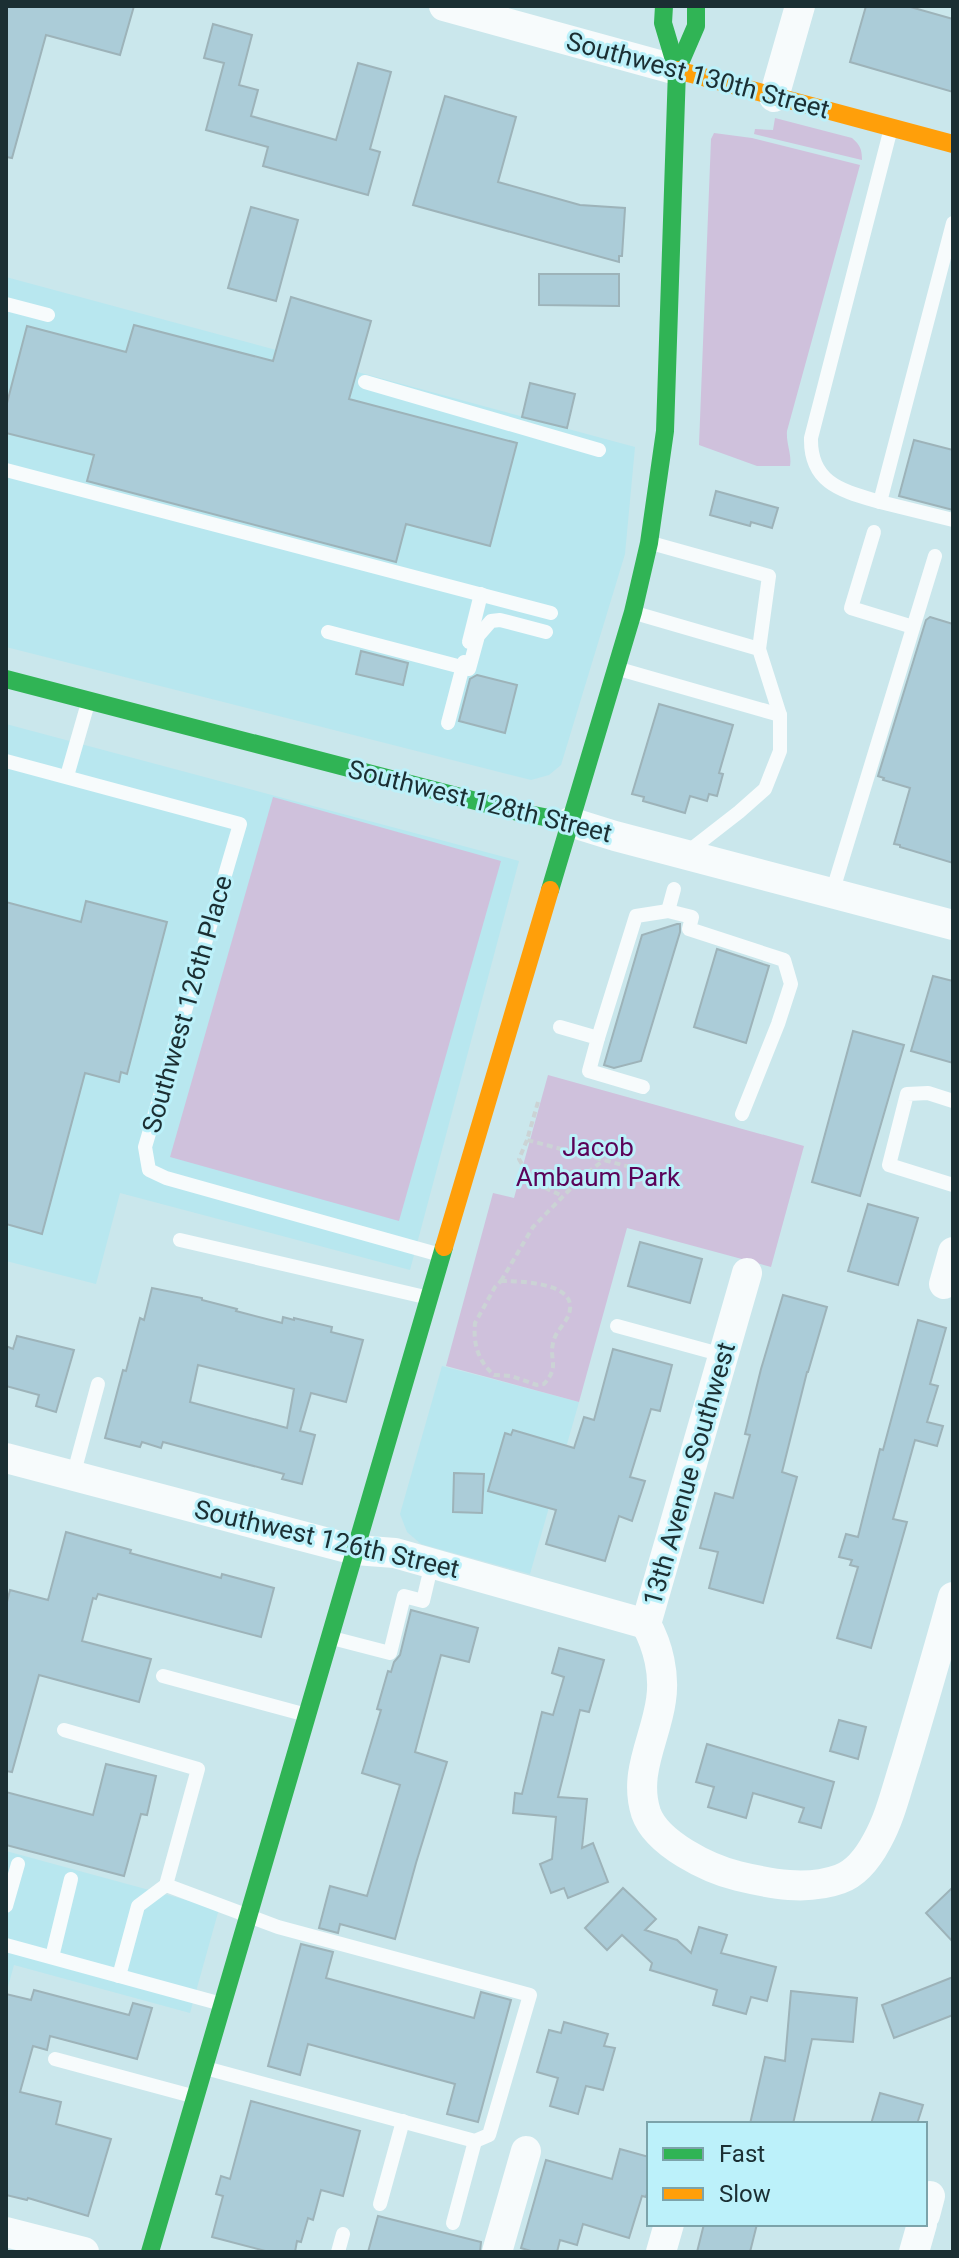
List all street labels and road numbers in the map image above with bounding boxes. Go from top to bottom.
street label: Southwest 130th Street [563,25,833,125]
street label: Southwest 128th Street [345,754,615,848]
street label: Southwest 126th Place [136,872,238,1136]
street label: 13th Avenue Southwest [637,1339,741,1609]
street label: Southwest 126th Street [192,1494,462,1584]

